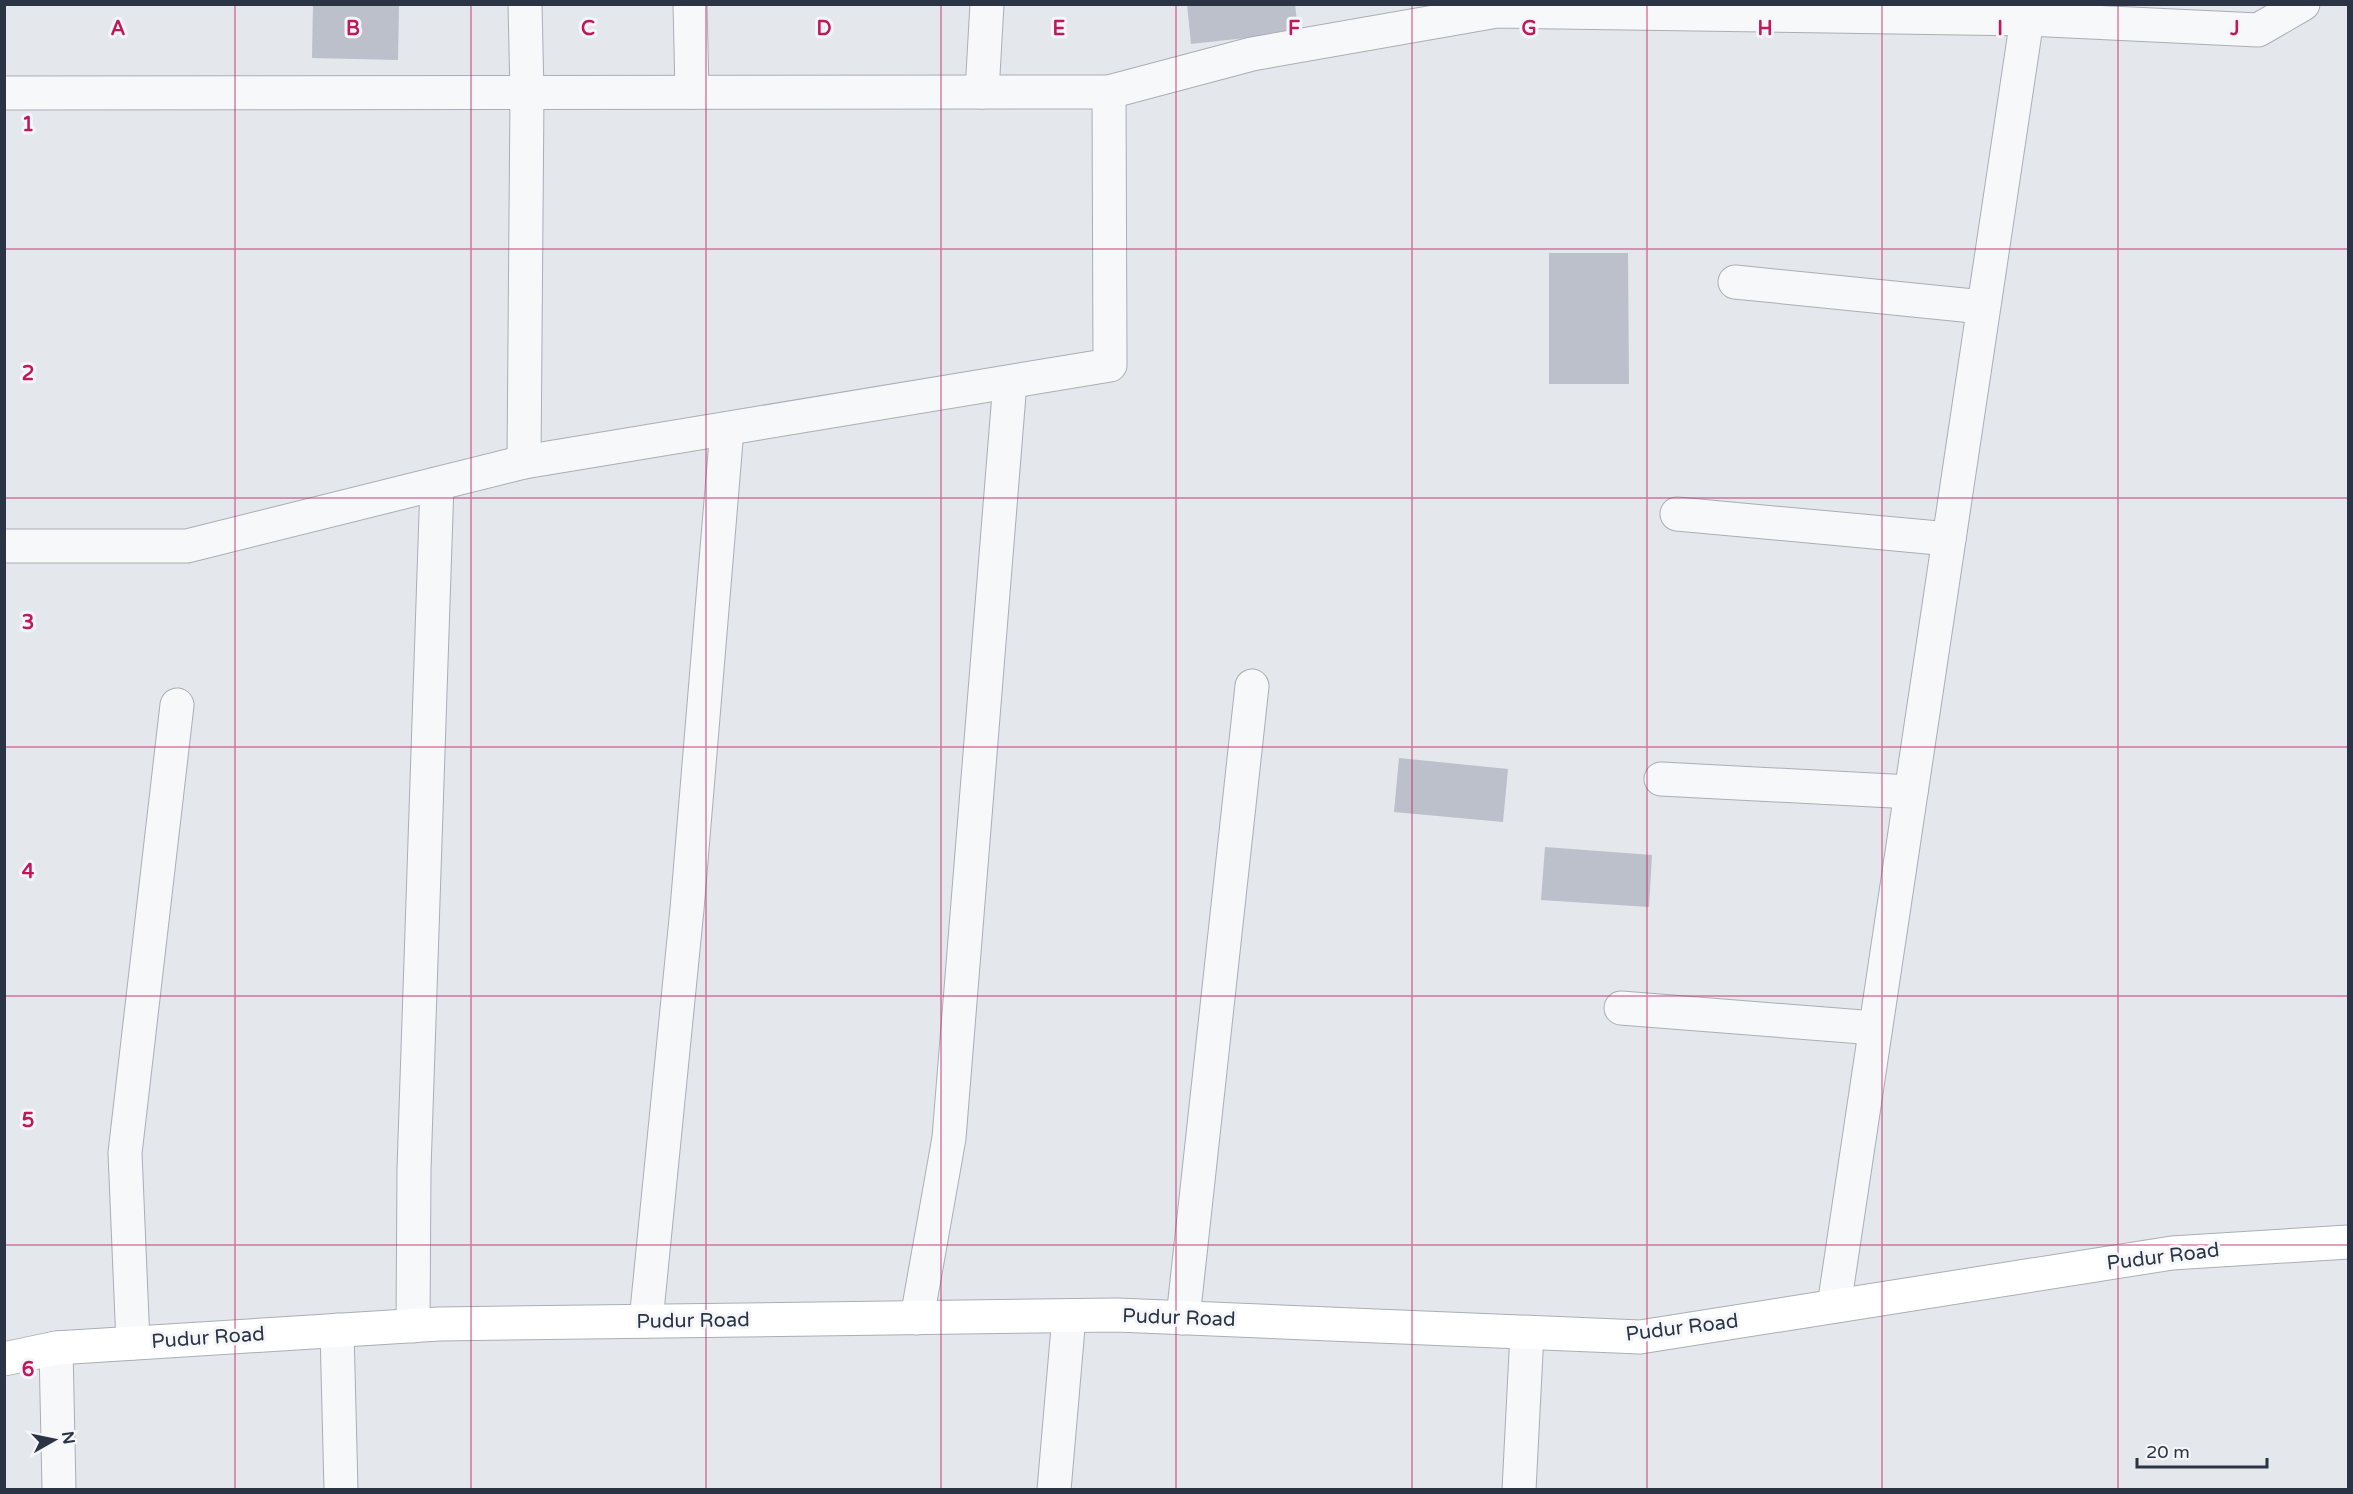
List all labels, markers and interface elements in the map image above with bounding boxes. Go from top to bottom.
text: A [111,17,126,41]
text: B [346,17,360,41]
text: C [581,17,595,41]
text: D [816,17,832,41]
text: E [1053,17,1066,41]
text: F [1288,17,1300,41]
text: G [1521,17,1537,41]
text: H [1757,17,1773,41]
text: I [1997,17,2003,41]
text: J [2229,17,2240,41]
text: 1 [22,113,34,137]
text: 2 [22,362,34,386]
text: 3 [22,611,34,635]
text: 4 [22,860,35,884]
text: 5 [22,1109,34,1133]
street label: Pudur Road [2105,1238,2221,1276]
street label: Pudur Road [1122,1304,1236,1332]
street label: Pudur Road [636,1308,750,1334]
street label: Pudur Road [1624,1309,1740,1347]
street label: Pudur Road [151,1322,265,1354]
text: 6 [22,1358,34,1382]
north arrow [24,1410,84,1470]
text: N [57,1430,79,1446]
scale bar [2137,1431,2268,1469]
text: 20 m [2146,1441,2190,1463]

